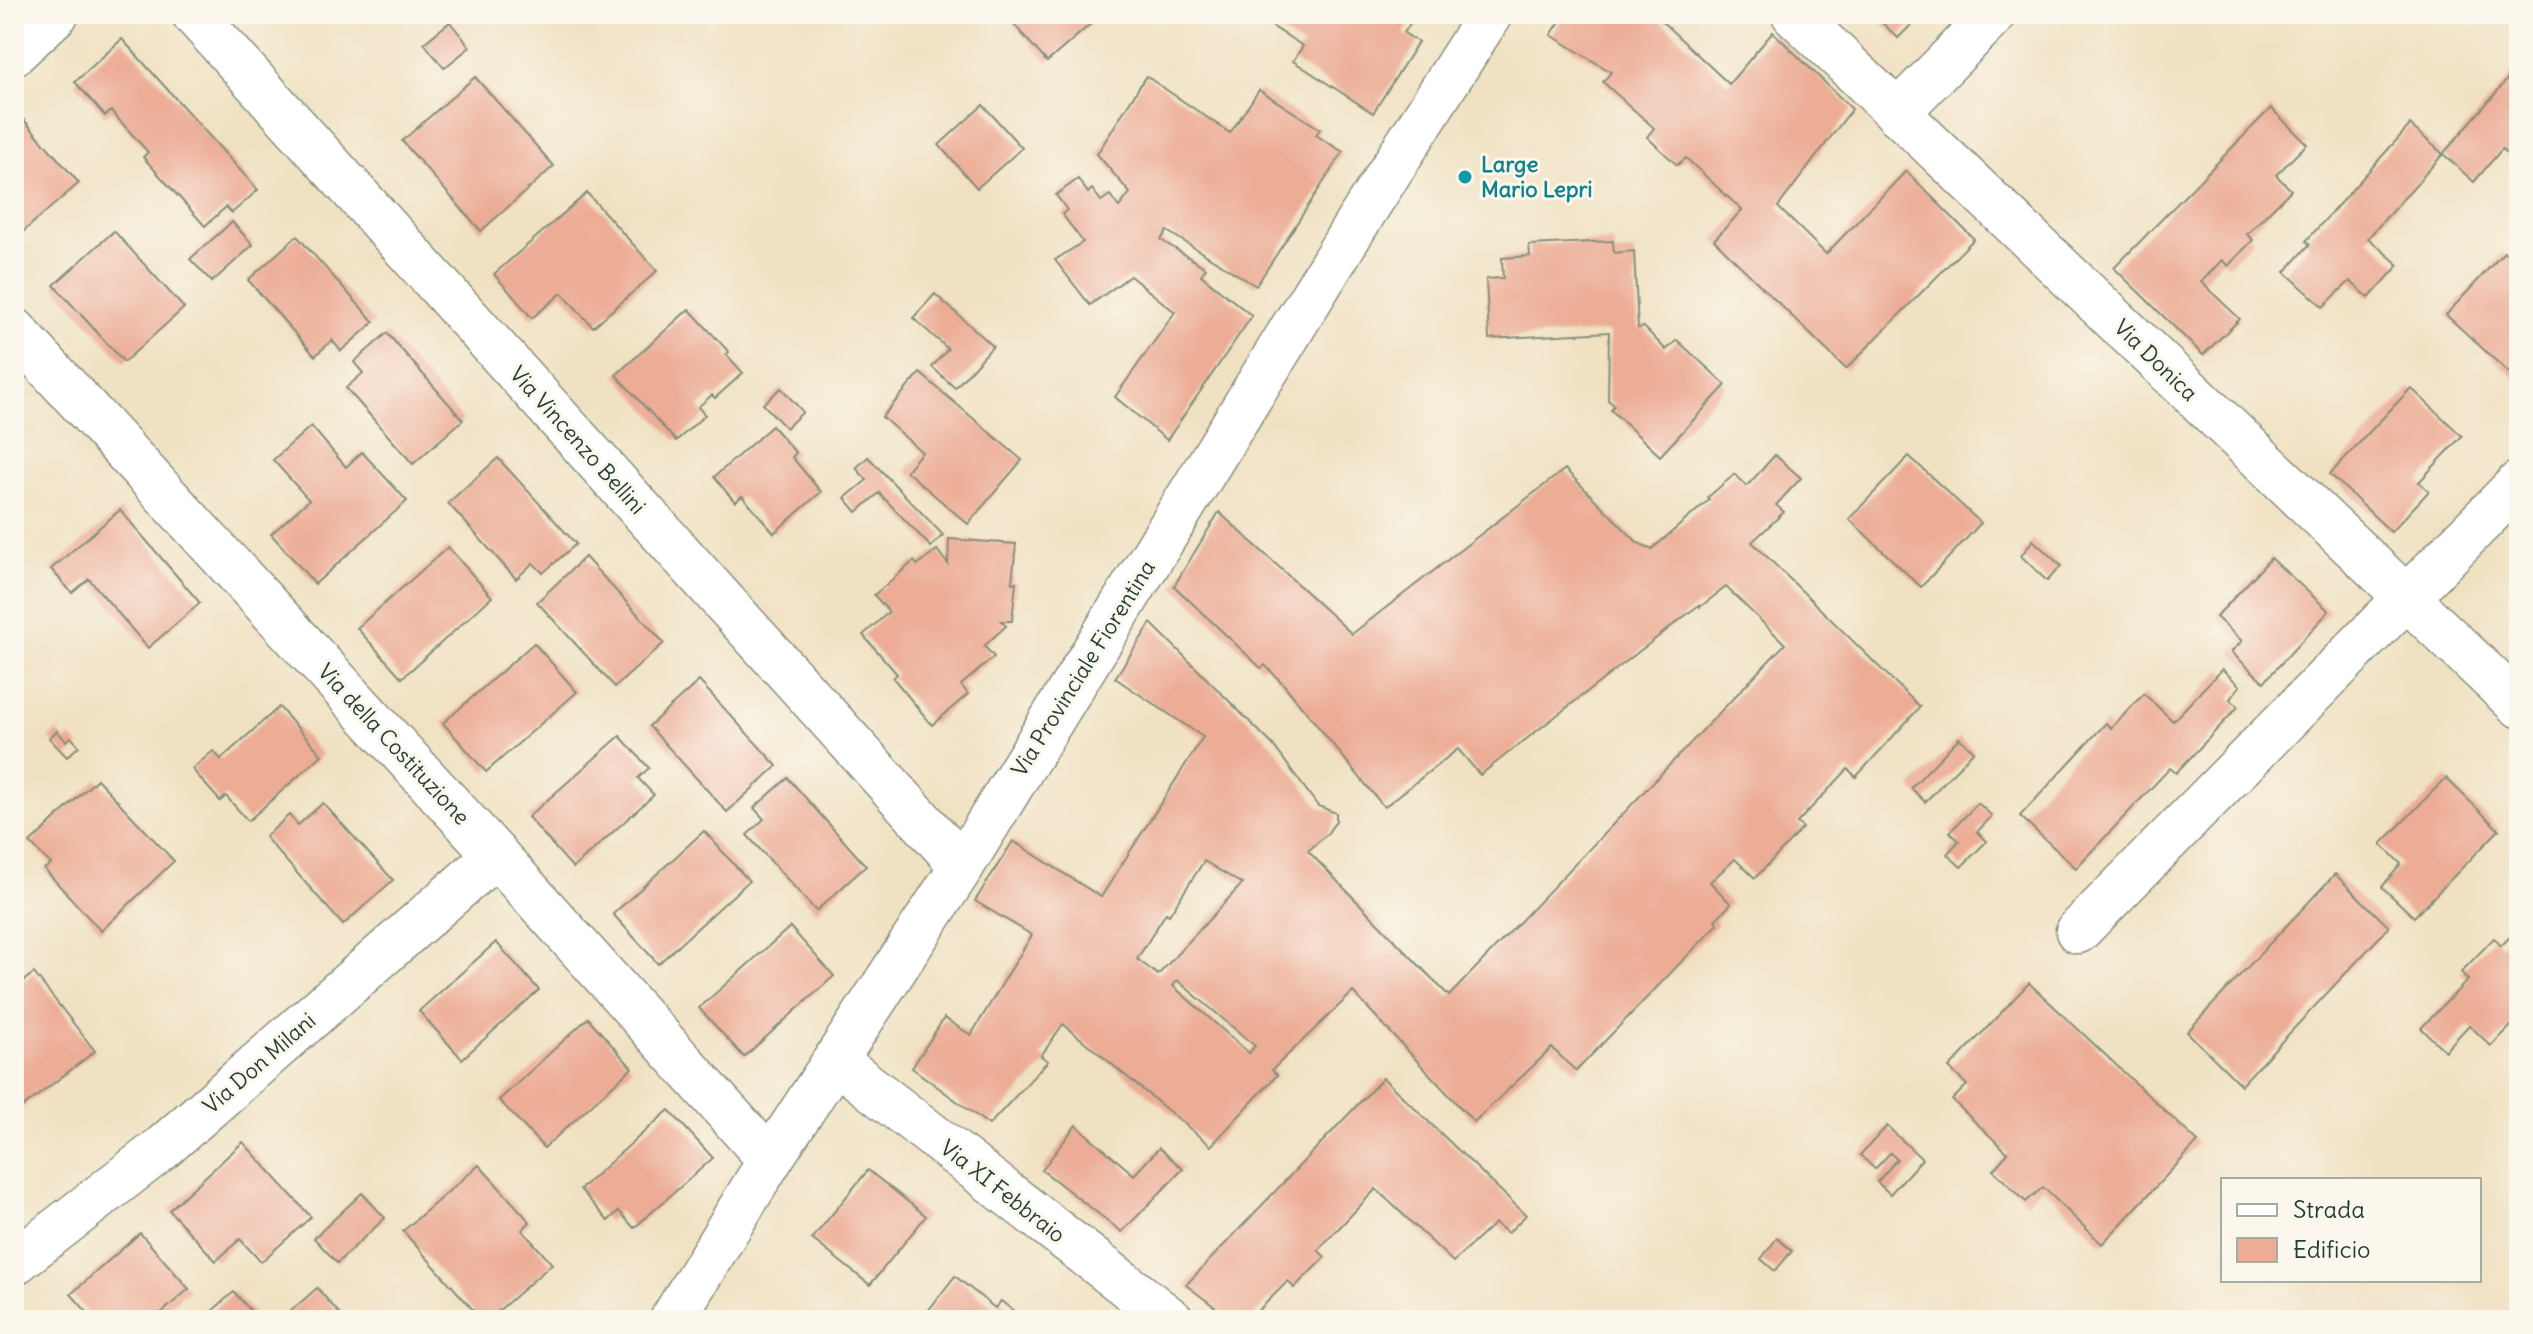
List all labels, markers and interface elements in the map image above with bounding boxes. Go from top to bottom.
place label: Large Mario Lepri [1481,150,1592,203]
marker: Large Mario Lepri [1456,168,1474,186]
street label: Via Donica [2108,313,2204,407]
street label: Via Vincenzo Bellini [504,360,652,520]
street label: Via Provinciale Fiorentina [1005,555,1161,781]
street label: Via della Costituzione [312,657,476,831]
street label: Via Don Milani [197,1006,321,1120]
street label: Via XI Febbraio [935,1133,1071,1249]
legend [2221,1178,2481,1282]
text: Strada [2293,1194,2365,1224]
text: Edificio [2293,1234,2371,1264]

